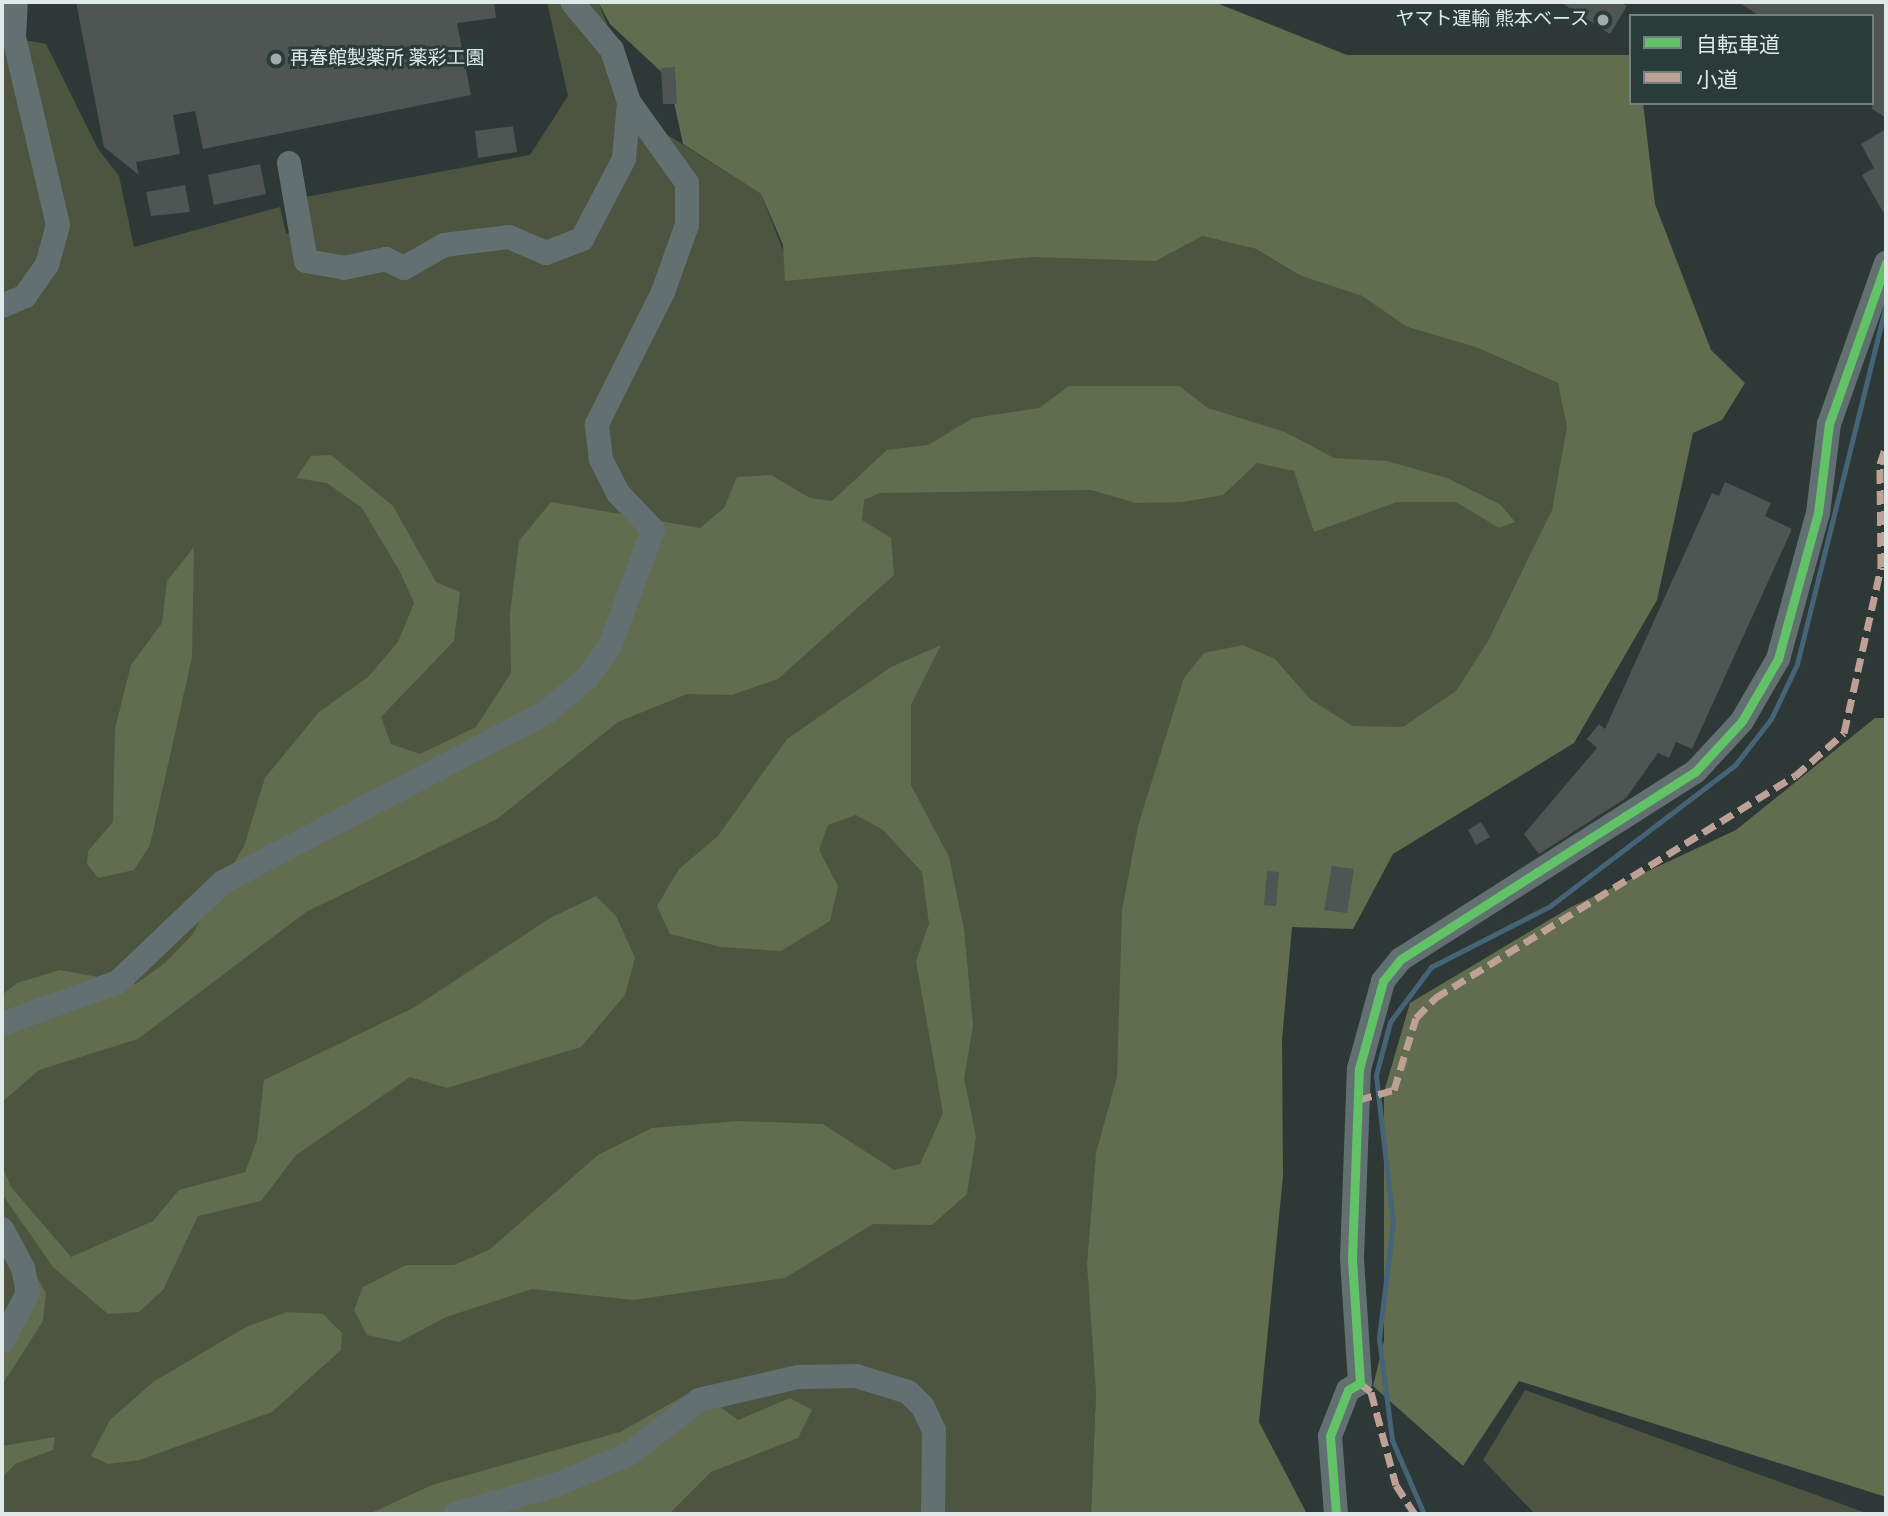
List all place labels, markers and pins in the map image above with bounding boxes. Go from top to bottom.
place label: ヤマト運輸 熊本ベース [1394,9,1589,31]
marker: ヤマト運輸 熊本ベース [1595,12,1611,28]
place label: 再春館製薬所 薬彩工園 [290,48,485,70]
marker: 再春館製薬所 薬彩工園 [268,51,284,67]

